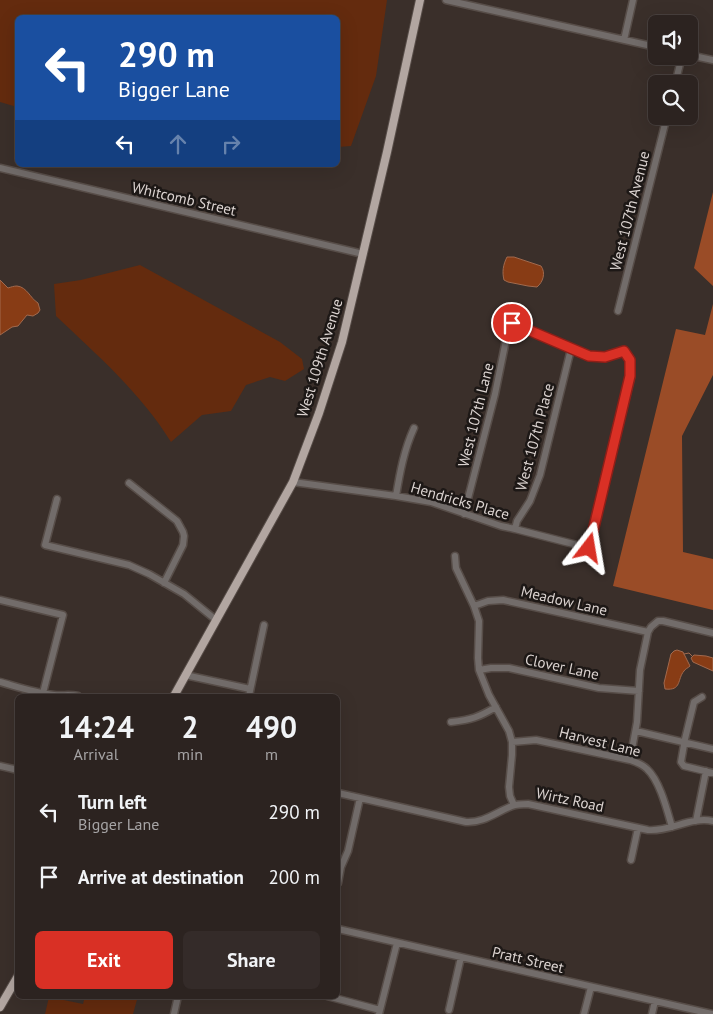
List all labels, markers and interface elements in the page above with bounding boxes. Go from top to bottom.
map controls [648,15,698,125]
button: sound [648,15,698,65]
text: 290 m [118,31,215,77]
icon: left [35,35,100,100]
text: Bigger Lane [118,75,230,103]
button: search [648,75,698,125]
icon: left [111,130,139,158]
icon: ahead [164,130,192,158]
icon: right [217,130,245,158]
street label: West 107th Avenue [605,149,654,273]
street label: Whitcomb Street [130,177,238,220]
street label: West 109th Avenue [292,296,347,419]
pin [491,302,533,344]
icon: arrive [498,309,526,337]
street label: West 107th Lane [453,361,498,469]
street label: West 107th Place [511,381,558,493]
street label: Hendricks Place [409,477,512,524]
position arrow [562,521,614,573]
street label: Meadow Lane [519,581,609,620]
street label: Clover Lane [523,649,601,684]
text: 14:24 [58,707,134,746]
text: 2 [182,707,199,746]
text: 490 [246,707,297,746]
street label: Harvest Lane [557,722,643,761]
text: Arrival [74,744,118,764]
text: min [177,744,203,764]
text: m [265,744,278,764]
street label: Wirtz Road [534,783,606,816]
text: Turn left [78,790,147,814]
icon: left [35,798,63,826]
text: 290 m [268,800,320,824]
text: Bigger Lane [78,814,159,834]
icon: arrive [35,863,63,891]
text: Arrive at destination [78,865,244,889]
text: 200 m [268,865,320,889]
button: Exit [35,931,173,989]
button: Share [183,931,320,989]
street label: Pratt Street [490,942,566,977]

